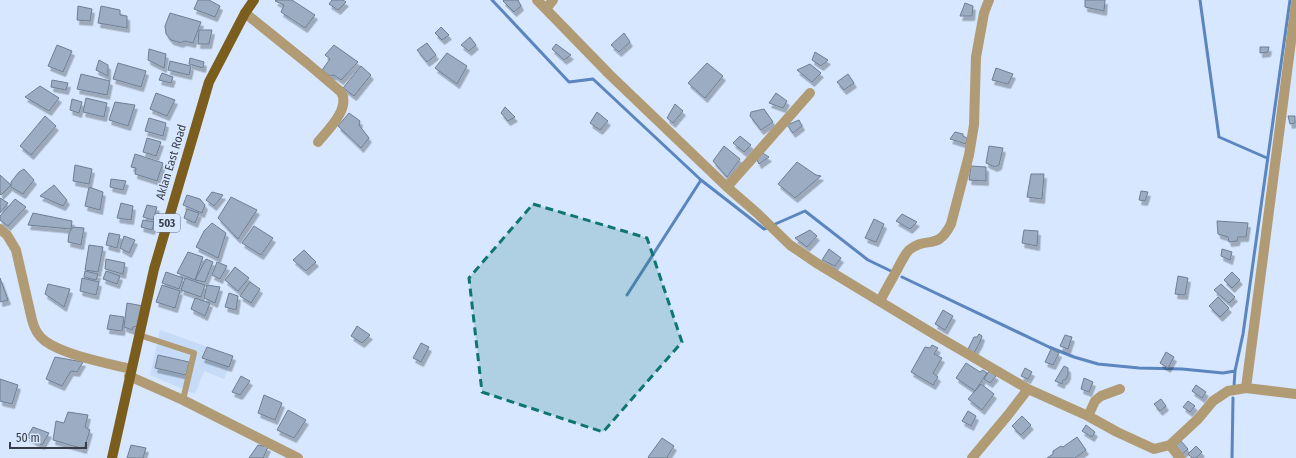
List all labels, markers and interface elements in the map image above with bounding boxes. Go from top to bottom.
street label: Aklan East Road [153,123,189,201]
road number: 503 [154,214,180,232]
scale bar [10,424,86,450]
text: 50 m [16,431,40,445]

